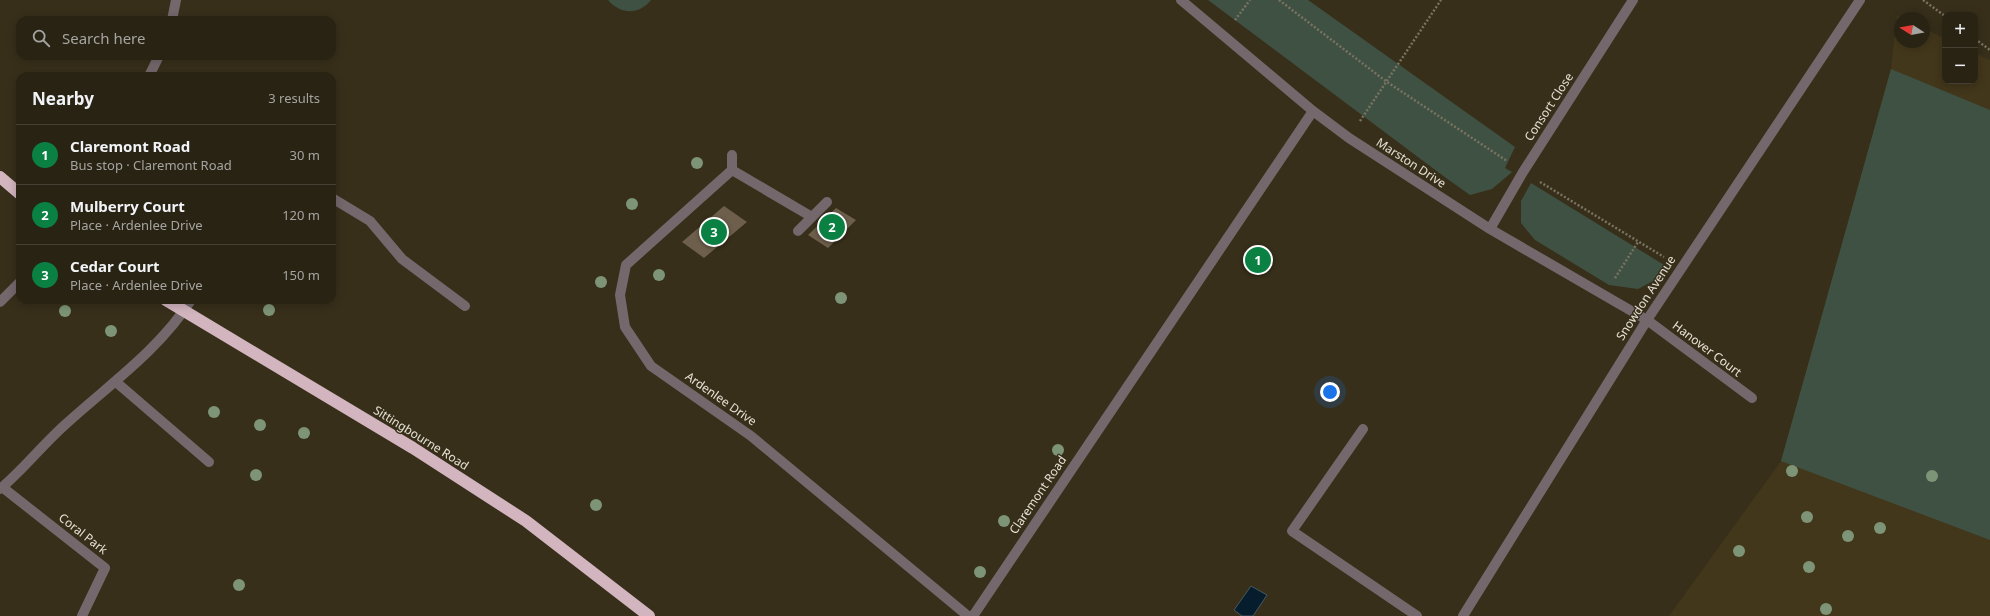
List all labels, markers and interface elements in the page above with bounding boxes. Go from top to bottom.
north arrow [1894,12,1930,48]
map controls [1942,12,1978,84]
button: + [1942,12,1978,48]
search box [16,16,336,60]
icon: search [30,27,52,49]
text: Search here [62,28,145,48]
button: − [1942,48,1978,84]
street label: Consort Close [1520,69,1577,144]
text: Nearby [32,87,94,110]
text: 3 results [268,89,320,107]
street label: Marston Drive [1373,134,1450,192]
text: Claremont Road [70,136,190,156]
text: 1 [41,146,49,164]
text: 30 m [290,146,320,164]
text: Bus stop · Claremont Road [70,156,232,174]
text: Mulberry Court [70,196,185,216]
text: 2 [41,206,49,224]
text: 120 m [282,206,320,224]
pin: 2 [819,212,845,242]
text: Place · Ardenlee Drive [70,216,203,234]
pin: 3 [701,217,727,247]
pin: 1 [1245,245,1271,275]
street label: Snowdon Avenue [1612,252,1679,343]
text: Cedar Court [70,256,160,276]
text: 3 [41,266,49,284]
text: 150 m [282,266,320,284]
text: Place · Ardenlee Drive [70,276,203,294]
street label: Hanover Court [1669,317,1746,381]
street label: Ardenlee Drive [682,368,760,430]
your location [1320,382,1340,402]
street label: Sittingbourne Road [370,401,472,474]
street label: Claremont Road [1005,452,1070,537]
street label: Coral Park [55,509,112,558]

